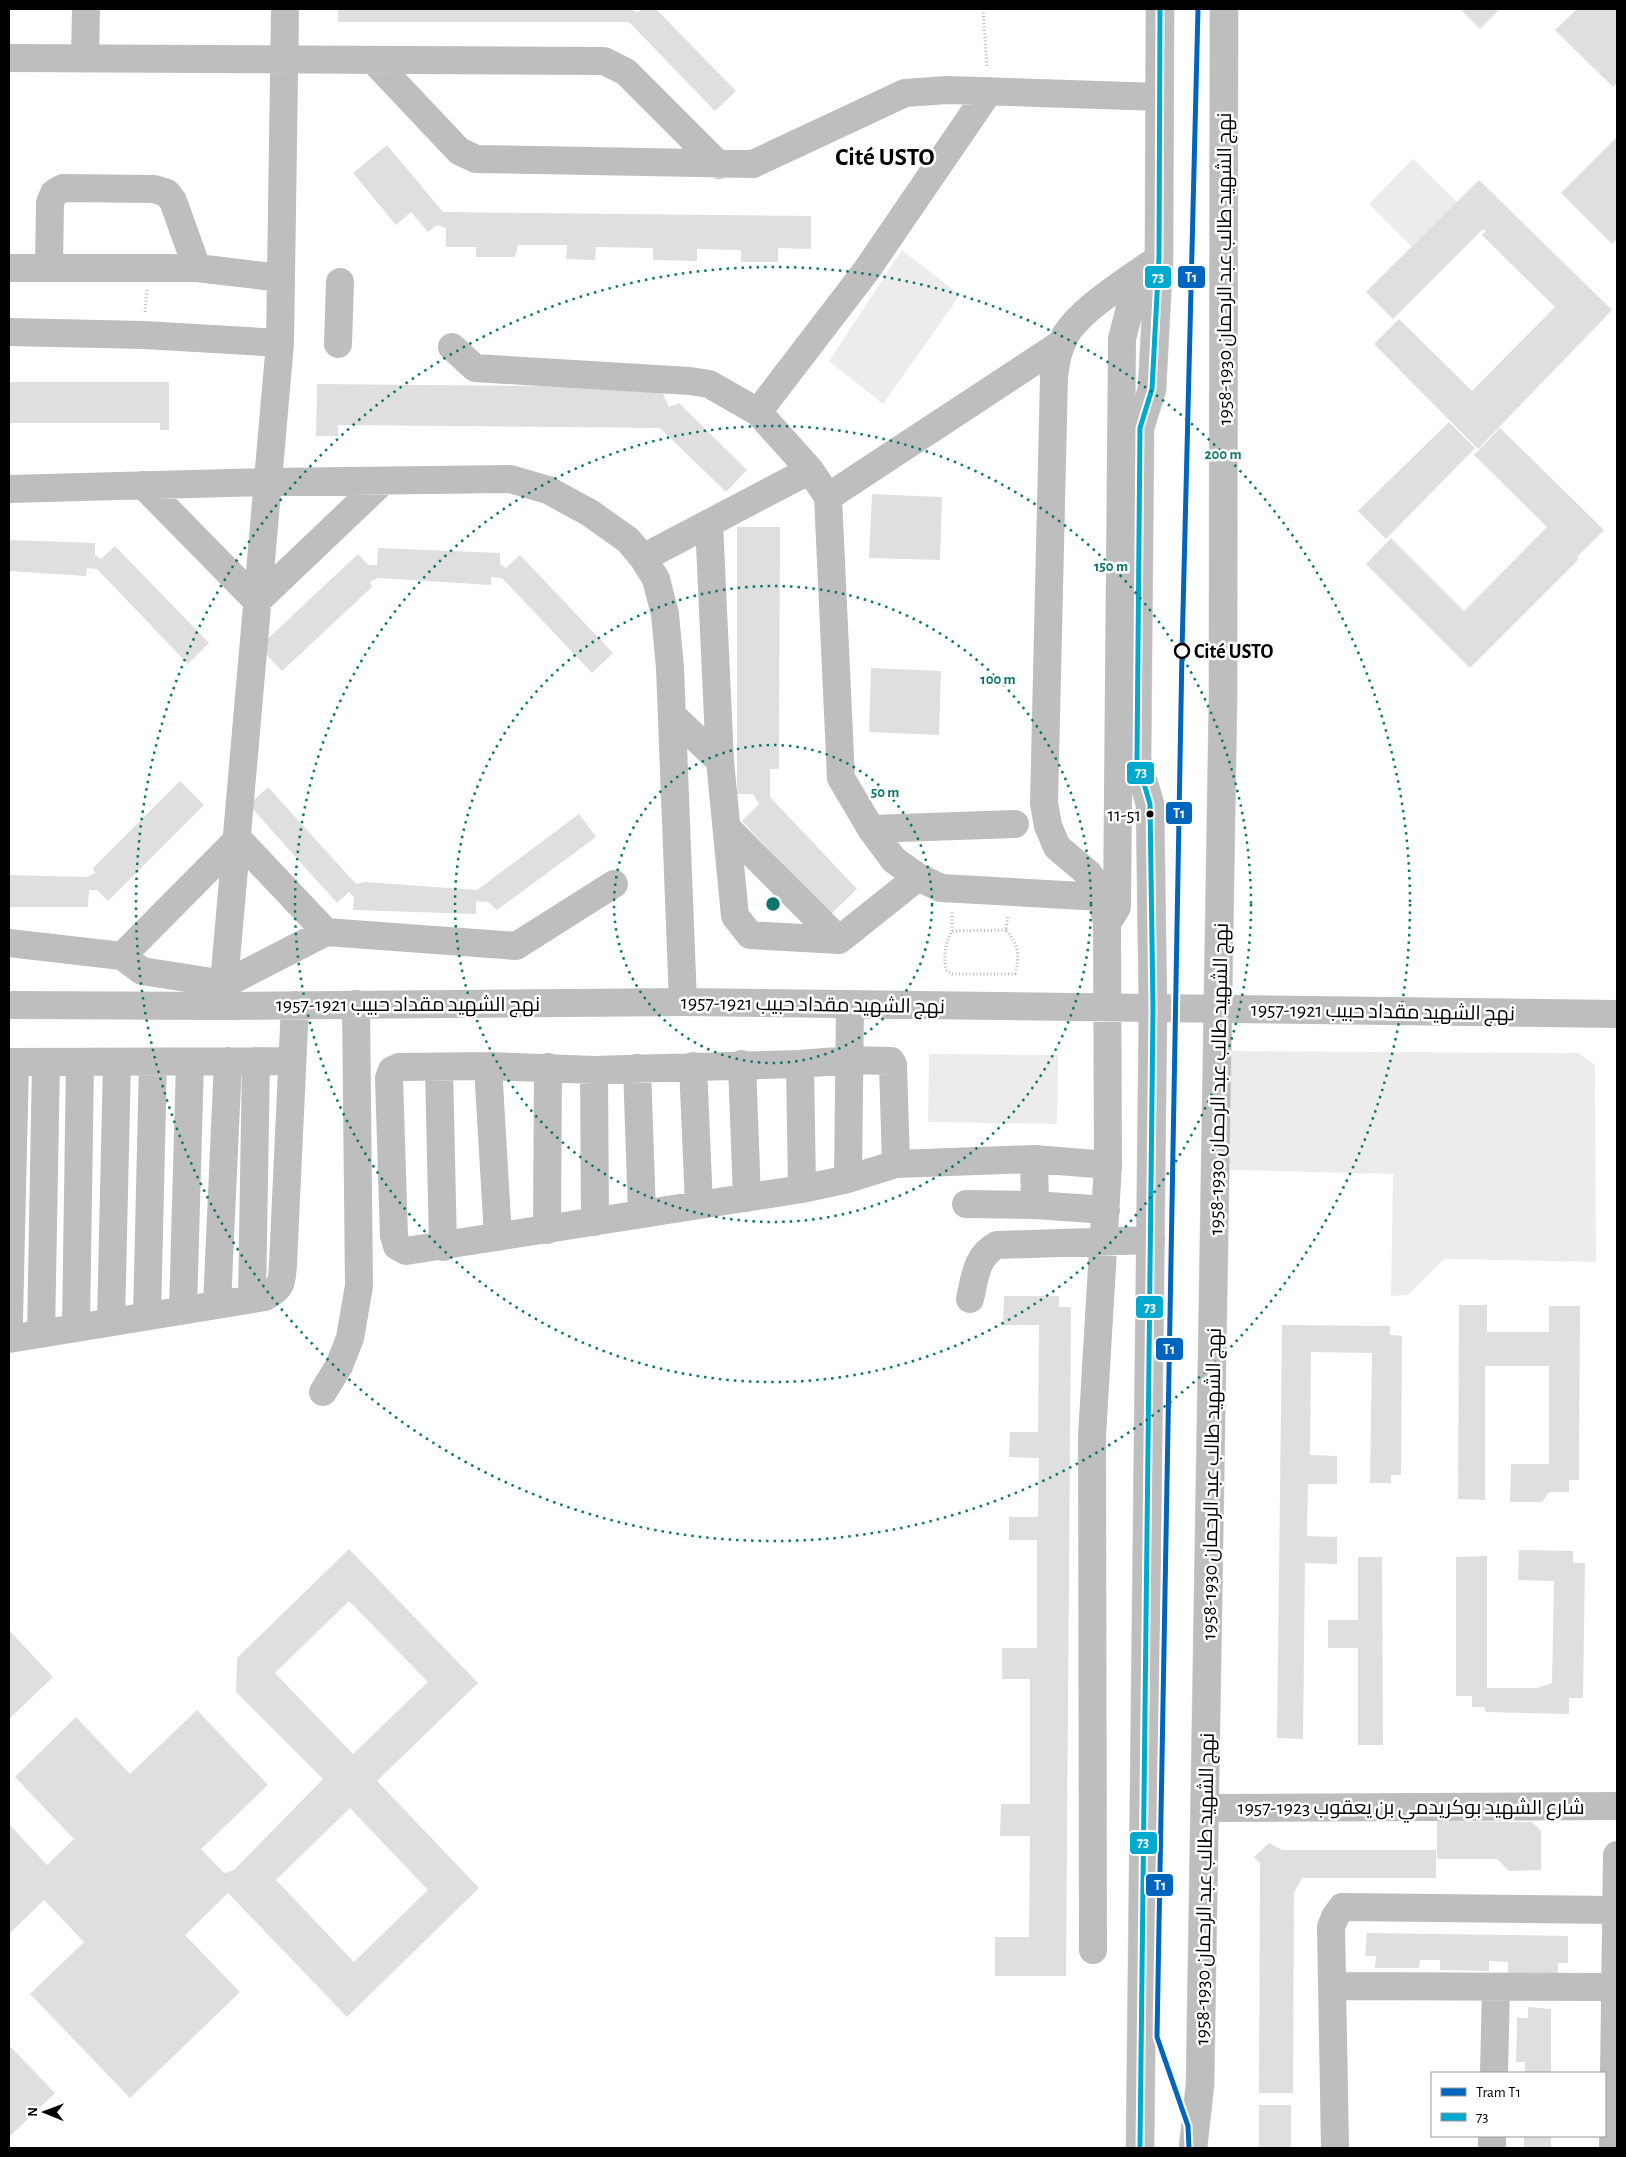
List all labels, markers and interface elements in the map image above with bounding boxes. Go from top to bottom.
street label: نهج الشهيد طالب عبد الرحمان 1930-1958 [1215,113,1238,425]
district label: Cité USTO [835,145,935,170]
line badge: 73 [1144,265,1172,289]
line badge: T1 [1177,265,1206,289]
text: 73 [1152,271,1164,285]
text: T1 [1185,271,1197,285]
text: 200 m [1204,447,1242,462]
text: 150 m [1094,559,1128,574]
place label: Cité USTO [1194,642,1274,662]
marker: Cité USTO [1174,643,1190,659]
text: 100 m [980,672,1016,687]
line badge: 73 [1126,761,1155,785]
text: 73 [1135,766,1147,780]
text: 50 m [871,785,899,800]
line badge: T1 [1165,801,1193,825]
place label: 11-51 [1108,806,1141,825]
text: T1 [1173,807,1185,821]
marker: 11-51 [1145,809,1155,819]
centre of rings [764,895,782,913]
street label: نهج الشهيد طالب عبد الرحمان 1930-1958 [1206,923,1235,1235]
street label: نهج الشهيد مقداد حبيب 1921-1957 [681,993,945,1020]
street label: نهج الشهيد مقداد حبيب 1921-1957 [276,995,540,1018]
street label: نهج الشهيد مقداد حبيب 1921-1957 [1251,1000,1515,1027]
line badge: 73 [1135,1295,1164,1319]
text: 73 [1144,1301,1156,1315]
street label: نهج الشهيد طالب عبد الرحمان 1930-1958 [1199,1328,1228,1640]
line badge: T1 [1155,1337,1184,1361]
text: T1 [1163,1343,1175,1357]
street label: نهج الشهيد طالب عبد الرحمان 1930-1958 [1192,1733,1221,2045]
street label: شارع الشهيد بوكريدمي بن يعقوب 1923-1957 [1238,1798,1584,1823]
line badge: 73 [1129,1831,1158,1855]
text: 73 [1137,1836,1149,1850]
line badge: T1 [1145,1873,1174,1897]
text: T1 [1154,1879,1166,1893]
legend [1431,2072,1606,2137]
text: Tram T1 [1476,2085,1521,2100]
north arrow [20,2087,70,2137]
text: N [26,2107,40,2117]
text: 73 [1476,2110,1488,2125]

